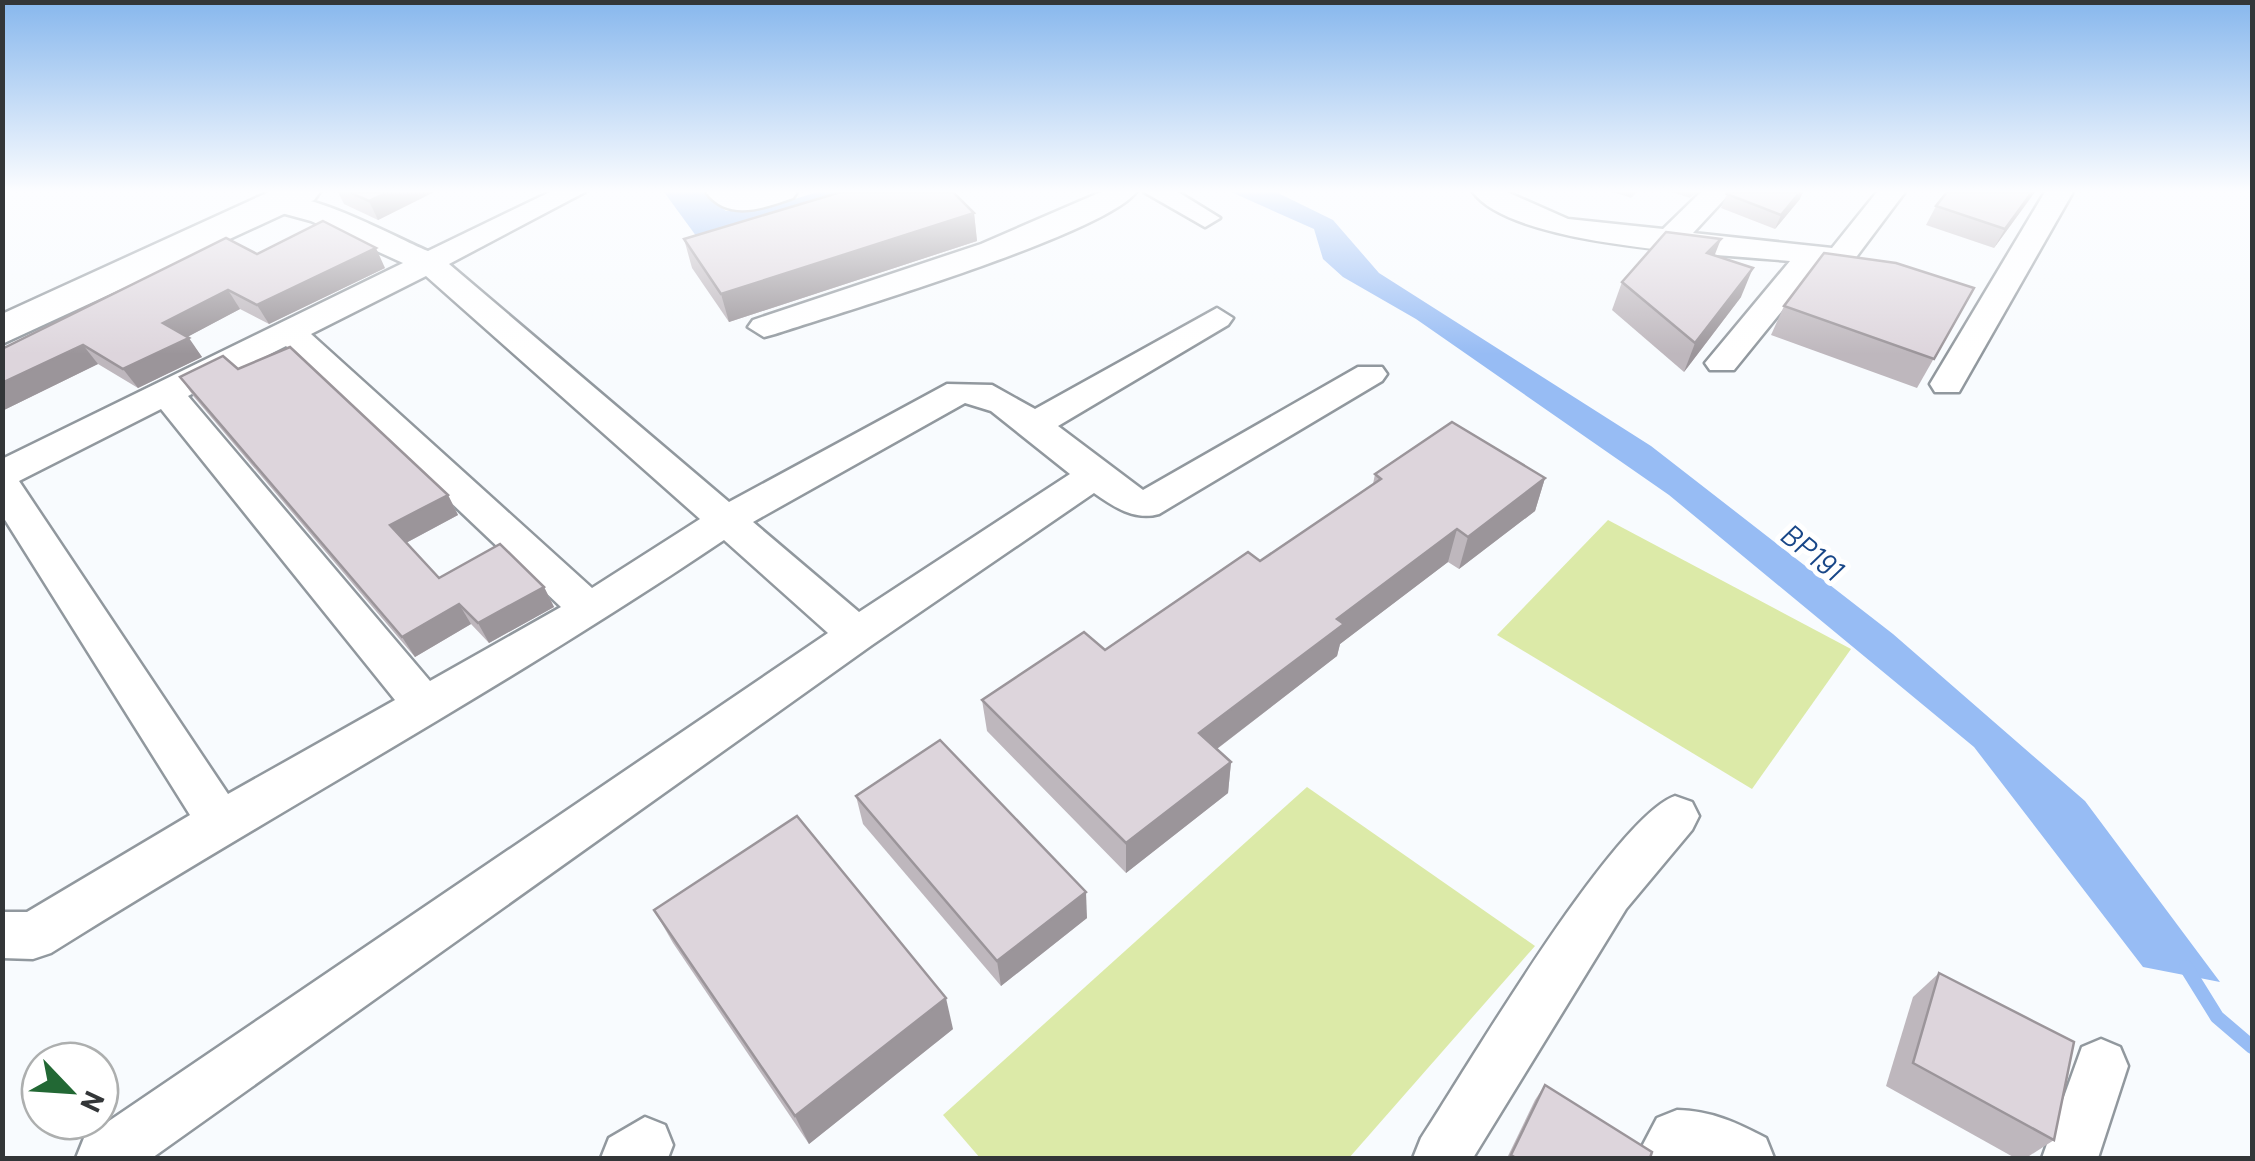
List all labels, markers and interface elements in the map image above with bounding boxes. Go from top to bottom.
water label: BP191 [1775,515,1852,588]
north arrow [20,1041,120,1141]
text: N [74,1086,113,1118]

